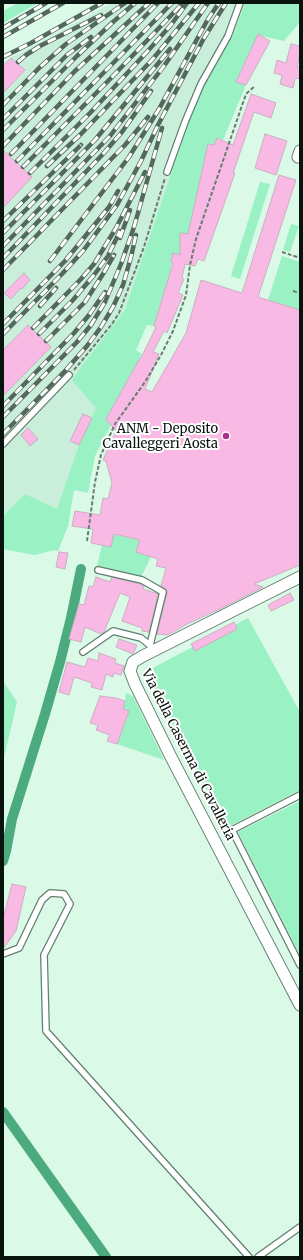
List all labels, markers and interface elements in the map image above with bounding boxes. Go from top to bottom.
place label: ANM - Deposito Cavalleggeri Aosta [103,421,218,452]
marker: ANM - Deposito Cavalleggeri Aosta [221,431,231,441]
street label: Via della Caserma di Cavalleria [138,667,238,843]

